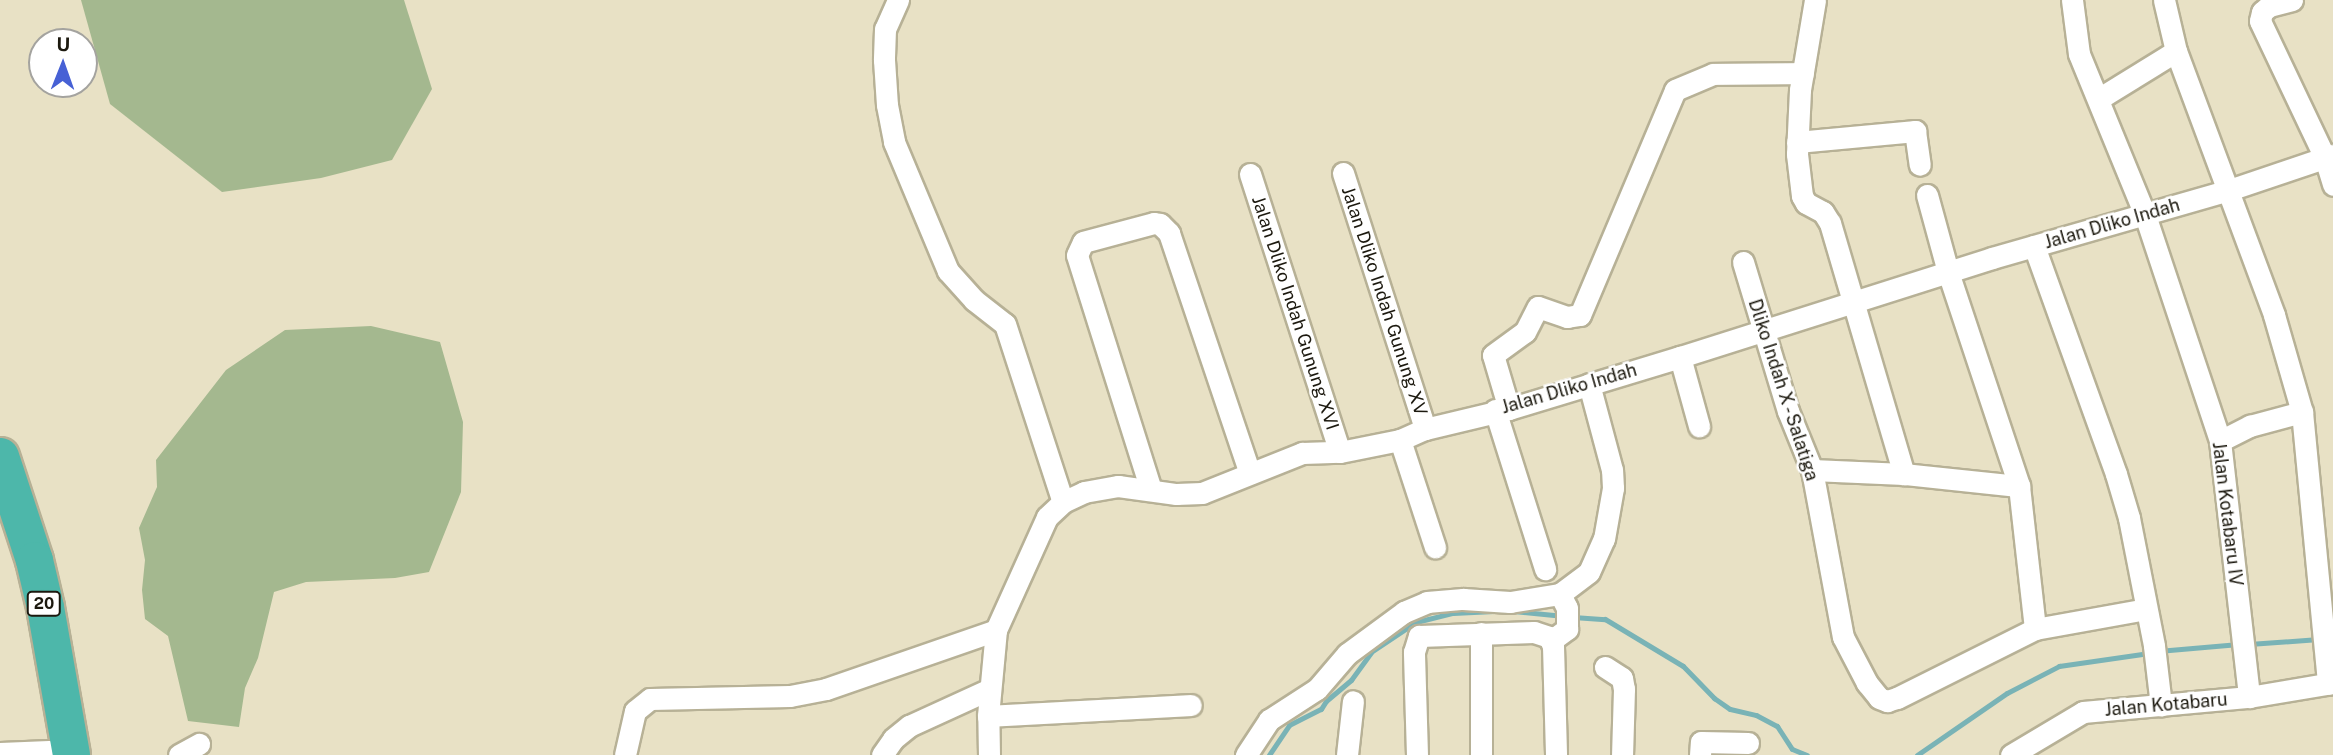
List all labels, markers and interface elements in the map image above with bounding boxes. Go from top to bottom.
north arrow [28,28,98,98]
text: U [56,33,70,55]
street label: Jalan Dliko Indah Gunung XV [1337,184,1431,418]
street label: Jalan Dliko Indah Gunung XVI [1247,193,1343,433]
street label: Jalan Dliko Indah [2042,194,2182,254]
street label: Dliko Indah X - Salatiga [1743,294,1823,486]
street label: Jalan Dliko Indah [1499,359,1639,419]
street label: Jalan Kotabaru IV [2207,441,2247,587]
road number: 20 [26,592,61,617]
street label: Jalan Kotabaru [2104,689,2228,721]

